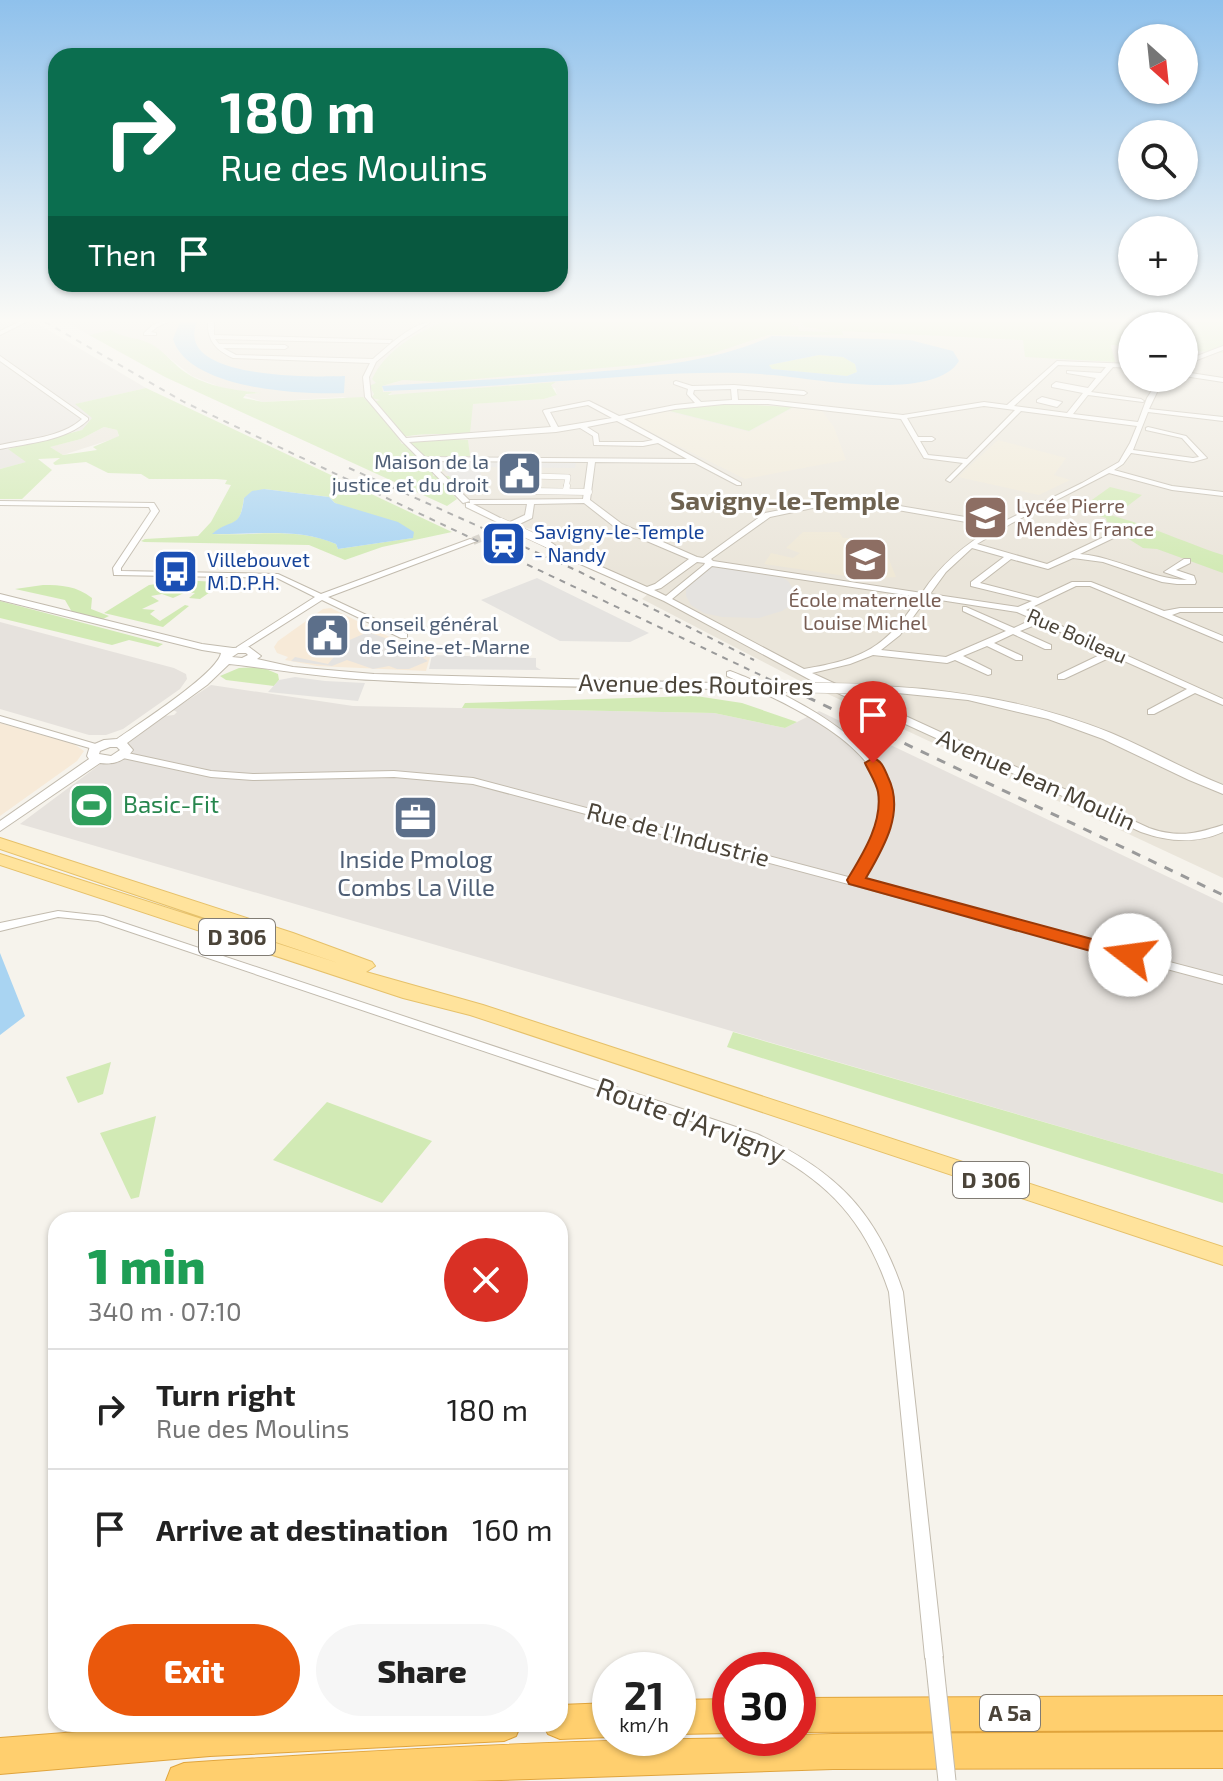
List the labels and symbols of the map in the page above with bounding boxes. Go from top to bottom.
north arrow [1118,24,1198,104]
place label: Maison de la justice et du droit [332,449,489,496]
public building icon: Maison de la justice et du droit [496,450,544,498]
district label: Savigny-le-Temple [670,484,900,516]
place label: Lycée Pierre Mendès France [1016,493,1154,540]
school or university icon: Lycée Pierre Mendès France [961,494,1009,542]
place label: Savigny-le-Temple - Nandy [534,519,705,566]
station icon: Savigny-le-Temple - Nandy [479,520,527,568]
school or university icon: École maternelle Louise Michel [841,536,889,584]
place label: Villebouvet M.D.P.H. [207,547,310,594]
bus stop icon: Villebouvet M.D.P.H. [152,548,200,596]
place label: École maternelle Louise Michel [788,587,942,634]
street label: Rue Boileau [1024,602,1131,668]
place label: Conseil général de Seine-et-Marne [359,611,530,658]
public building icon: Conseil général de Seine-et-Marne [304,612,352,660]
street label: Avenue des Routoires [578,667,814,700]
pin [839,681,907,763]
street label: Avenue Jean Moulin [933,722,1140,835]
sports icon: Basic-Fit [68,781,116,829]
place label: Basic-Fit [123,789,219,818]
office icon: Inside Pmolog Combs La Ville [392,794,440,842]
street label: Rue de l'Industrie [584,795,773,872]
place label: Inside Pmolog Combs La Ville [337,844,495,901]
position arrow [1088,913,1172,997]
road number: D 306 [199,919,275,955]
street label: Route d'Arvigny [592,1069,791,1169]
road number: D 306 [953,1162,1029,1198]
speed limit sign: 30 [712,1652,816,1756]
road number: A 5a [980,1695,1040,1731]

